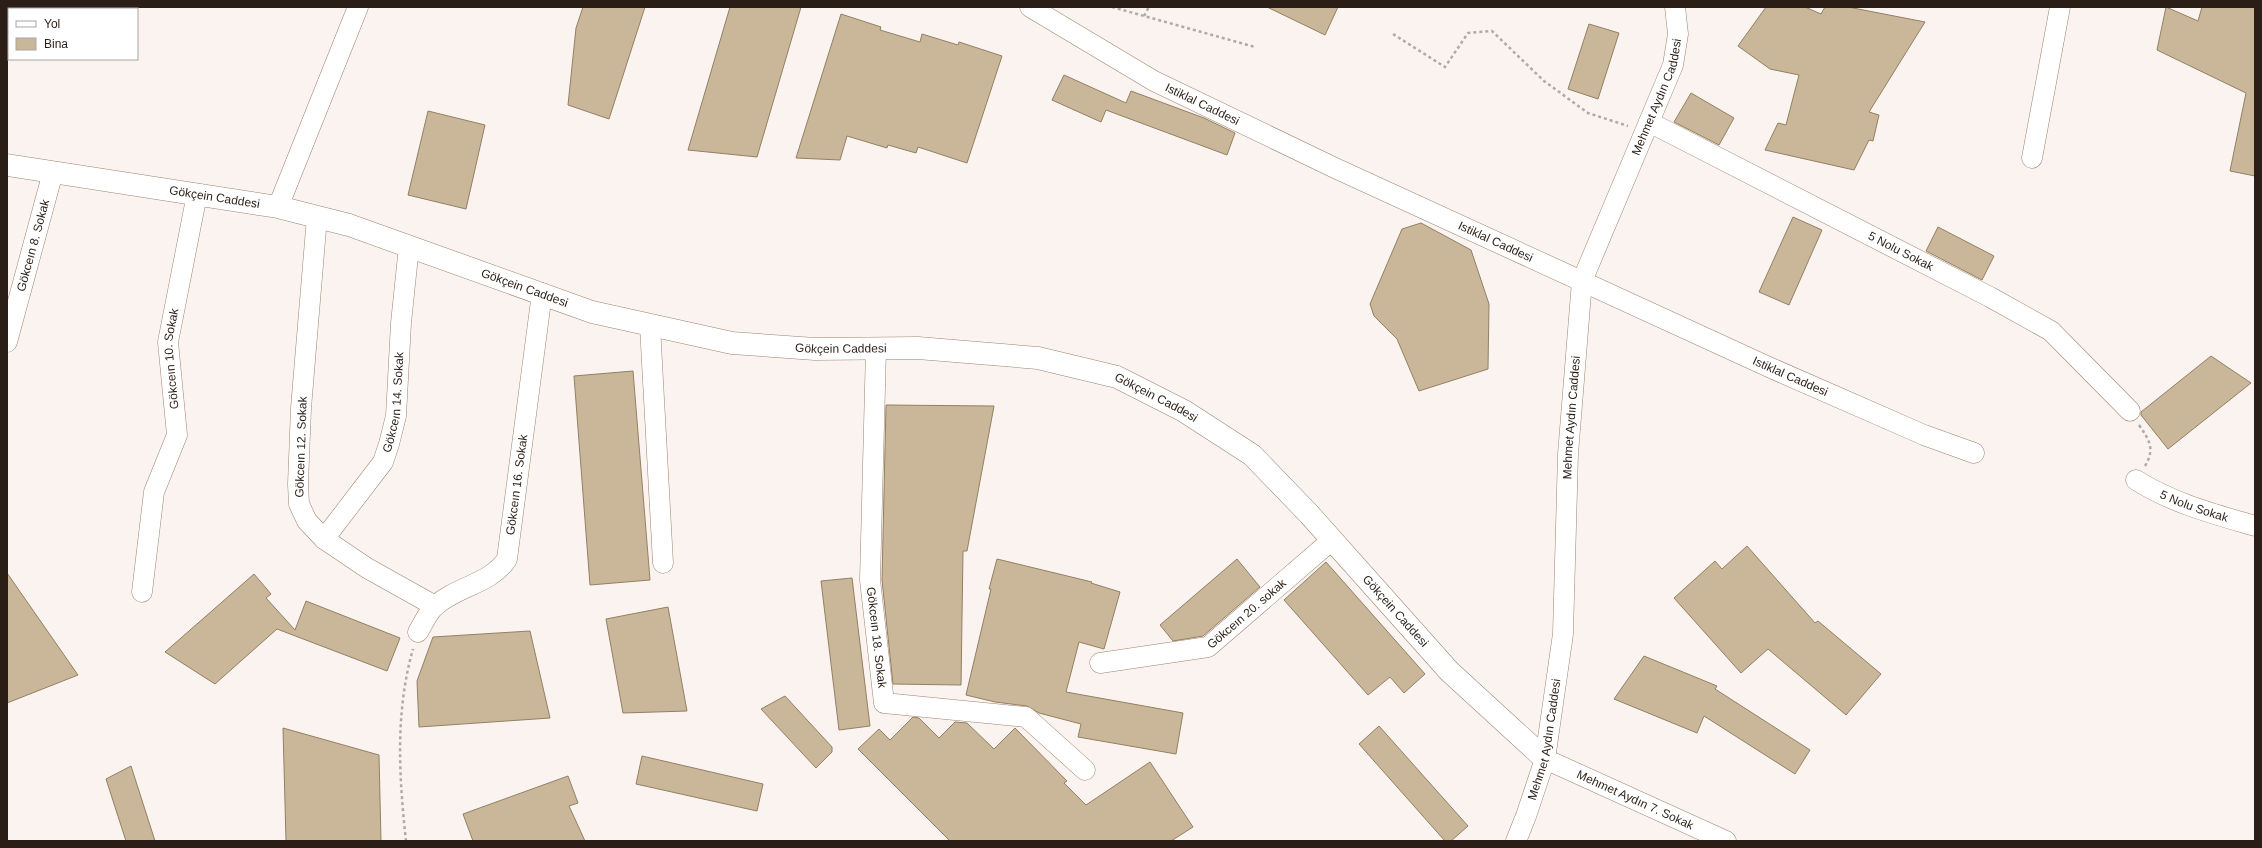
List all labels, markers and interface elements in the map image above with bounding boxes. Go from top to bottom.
legend [8,8,138,60]
text: Yol [44,17,60,31]
text: Bina [44,37,68,51]
street label: Mehmet Aydın Caddesi [1629,38,1684,157]
street label: Istiklal Caddesi [1163,80,1242,128]
street label: Gökçein Caddesi [168,183,261,211]
street label: Gökceın 8. Sokak [14,197,53,293]
street label: Istiklal Caddesi [1456,218,1535,265]
street label: 5 Nolu Sokak [1866,229,1937,274]
street label: Gökçein Caddesi [479,266,570,310]
street label: Gökceın 10. Sokak [161,306,182,410]
street label: Gökçein Caddesi [795,341,887,356]
street label: Gökceın 14. Sokak [380,351,406,455]
street label: Istiklal Caddesi [1751,354,1830,399]
street label: Mehmet Aydın Caddesi [1560,355,1583,480]
street label: Gökçein Caddesi [1112,370,1200,425]
street label: Gökceın 12. Sokak [292,395,310,498]
street label: Gökceın 16. Sokak [503,432,530,536]
street label: 5 Nolu Sokak [2158,487,2231,525]
street label: Gökçein Caddesi [1360,572,1431,650]
street label: Gökceın 20. sokak [1204,575,1289,652]
street label: Gökceın 18. Sokak [864,586,889,690]
street label: Mehmet Aydın Caddesi [1525,678,1563,802]
street label: Mehmet Aydın 7. Sokak [1575,767,1697,833]

